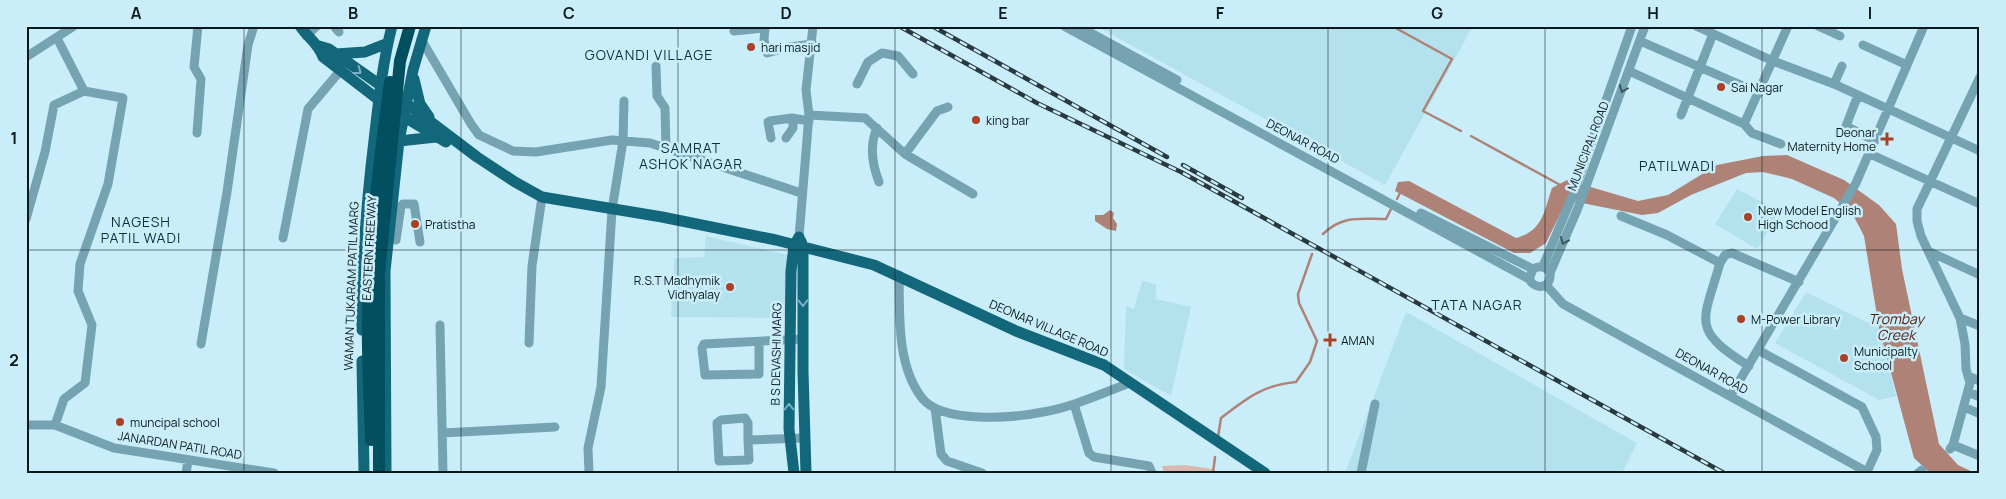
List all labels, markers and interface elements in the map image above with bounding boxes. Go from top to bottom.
text: A [131,2,142,24]
text: B [348,2,358,24]
text: C [563,2,575,24]
text: D [780,2,792,24]
text: E [998,2,1008,24]
text: F [1216,2,1225,24]
text: G [1431,2,1443,24]
text: H [1647,2,1659,24]
text: I [1868,2,1872,24]
place label: hari masjid [761,39,820,56]
marker: hari masjid [745,41,757,53]
district label: GOVANDI VILLAGE [585,45,713,64]
one-way arrow [352,65,361,73]
place label: Sai Nagar [1731,79,1784,96]
marker: Sai Nagar [1715,81,1727,93]
one-way arrow [1619,84,1629,92]
street label: MUNICIPAL ROAD [1563,99,1613,193]
place label: king bar [986,112,1030,129]
marker: king bar [970,114,982,126]
street label: DEONAR ROAD [1263,115,1343,167]
place label: Deonar Maternity Home [1788,124,1877,155]
text: 1 [10,127,18,149]
marker: Deonar Maternity Home [1880,132,1894,146]
district label: SAMRAT ASHOK NAGAR [639,138,743,173]
district label: PATILWADI [1639,156,1715,175]
street label: EASTERN FREEWAY [358,195,380,301]
street label: WAMAN TUKARAM PATIL MARG [340,201,362,371]
place label: New Model English High Schood [1758,202,1861,233]
marker: New Model English High Schood [1742,211,1754,223]
district label: NAGESH PATIL WADI [101,212,181,247]
place label: Pratistha [425,216,476,233]
marker: Pratistha [409,218,421,230]
one-way arrow [1559,236,1570,245]
place label: R.S.T Madhymik Vidhyalay [634,272,721,303]
marker: R.S.T Madhymik Vidhyalay [724,281,736,293]
street label: DEONAR VILLAGE ROAD [987,295,1111,361]
district label: TATA NAGAR [1431,295,1523,314]
one-way arrow [798,299,808,307]
street label: B S DEVASHI MARG [767,302,785,406]
water label: Trombay Creek [1868,309,1926,344]
place label: M-Power Library [1751,311,1841,328]
marker: M-Power Library [1735,313,1747,325]
place label: AMAN [1341,332,1375,349]
marker: AMAN [1323,333,1337,347]
place label: Municipalty School [1854,343,1919,374]
street label: DEONAR ROAD [1673,344,1751,398]
text: 2 [9,349,19,371]
marker: Municipalty School [1838,352,1850,364]
one-way arrow [784,403,794,410]
place label: muncipal school [130,414,220,431]
marker: muncipal school [114,416,126,428]
street label: JANARDAN PATIL ROAD [117,427,243,463]

